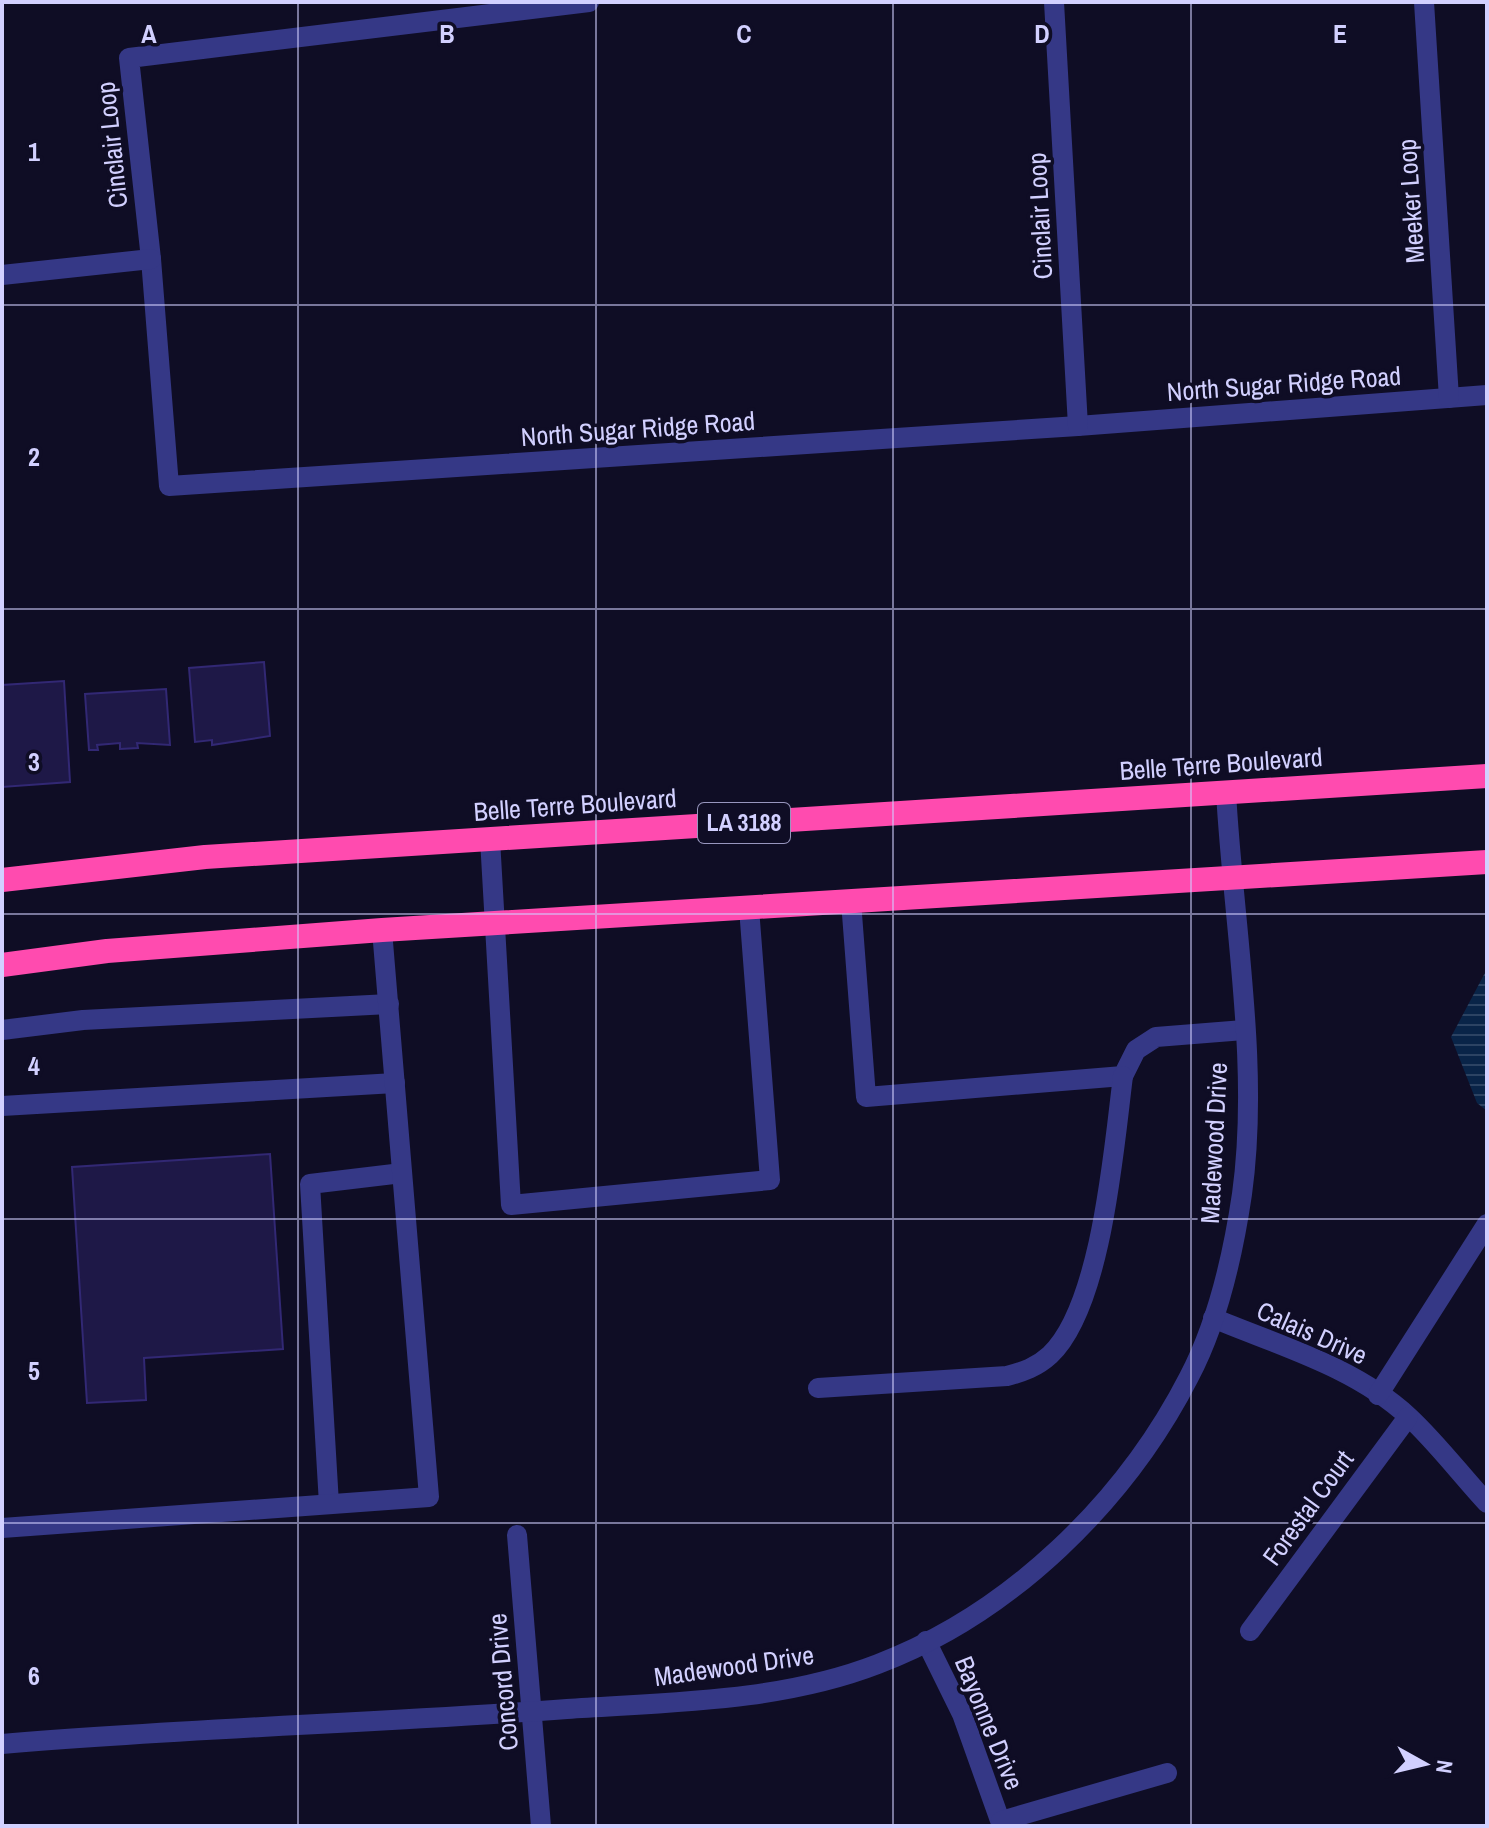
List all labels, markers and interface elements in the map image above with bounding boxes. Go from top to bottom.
text: A [141,16,157,51]
text: B [439,16,455,51]
text: C [736,16,752,51]
text: D [1034,16,1050,51]
text: E [1333,16,1347,51]
street label: Cinclair Loop [87,80,136,210]
text: 1 [28,134,40,169]
street label: Meeker Loop [1389,138,1432,264]
street label: Cinclair Loop [1019,152,1060,280]
street label: North Sugar Ridge Road [1166,358,1402,409]
street label: North Sugar Ridge Road [520,403,756,454]
text: 2 [28,439,40,474]
street label: Belle Terre Boulevard [1118,739,1324,788]
text: 3 [28,744,40,779]
street label: Belle Terre Boulevard [472,780,678,829]
road number: LA 3188 [698,803,790,843]
text: 4 [28,1048,40,1083]
street label: Madewood Drive [1192,1062,1235,1224]
street label: Calais Drive [1252,1293,1373,1372]
text: 5 [28,1353,40,1388]
street label: Forestal Court [1254,1443,1361,1572]
street label: Concord Drive [479,1612,526,1752]
street label: Madewood Drive [652,1637,816,1694]
street label: Bayonne Drive [947,1651,1032,1795]
text: 6 [28,1658,40,1693]
north arrow [1385,1724,1465,1804]
text: N [1429,1758,1461,1775]

